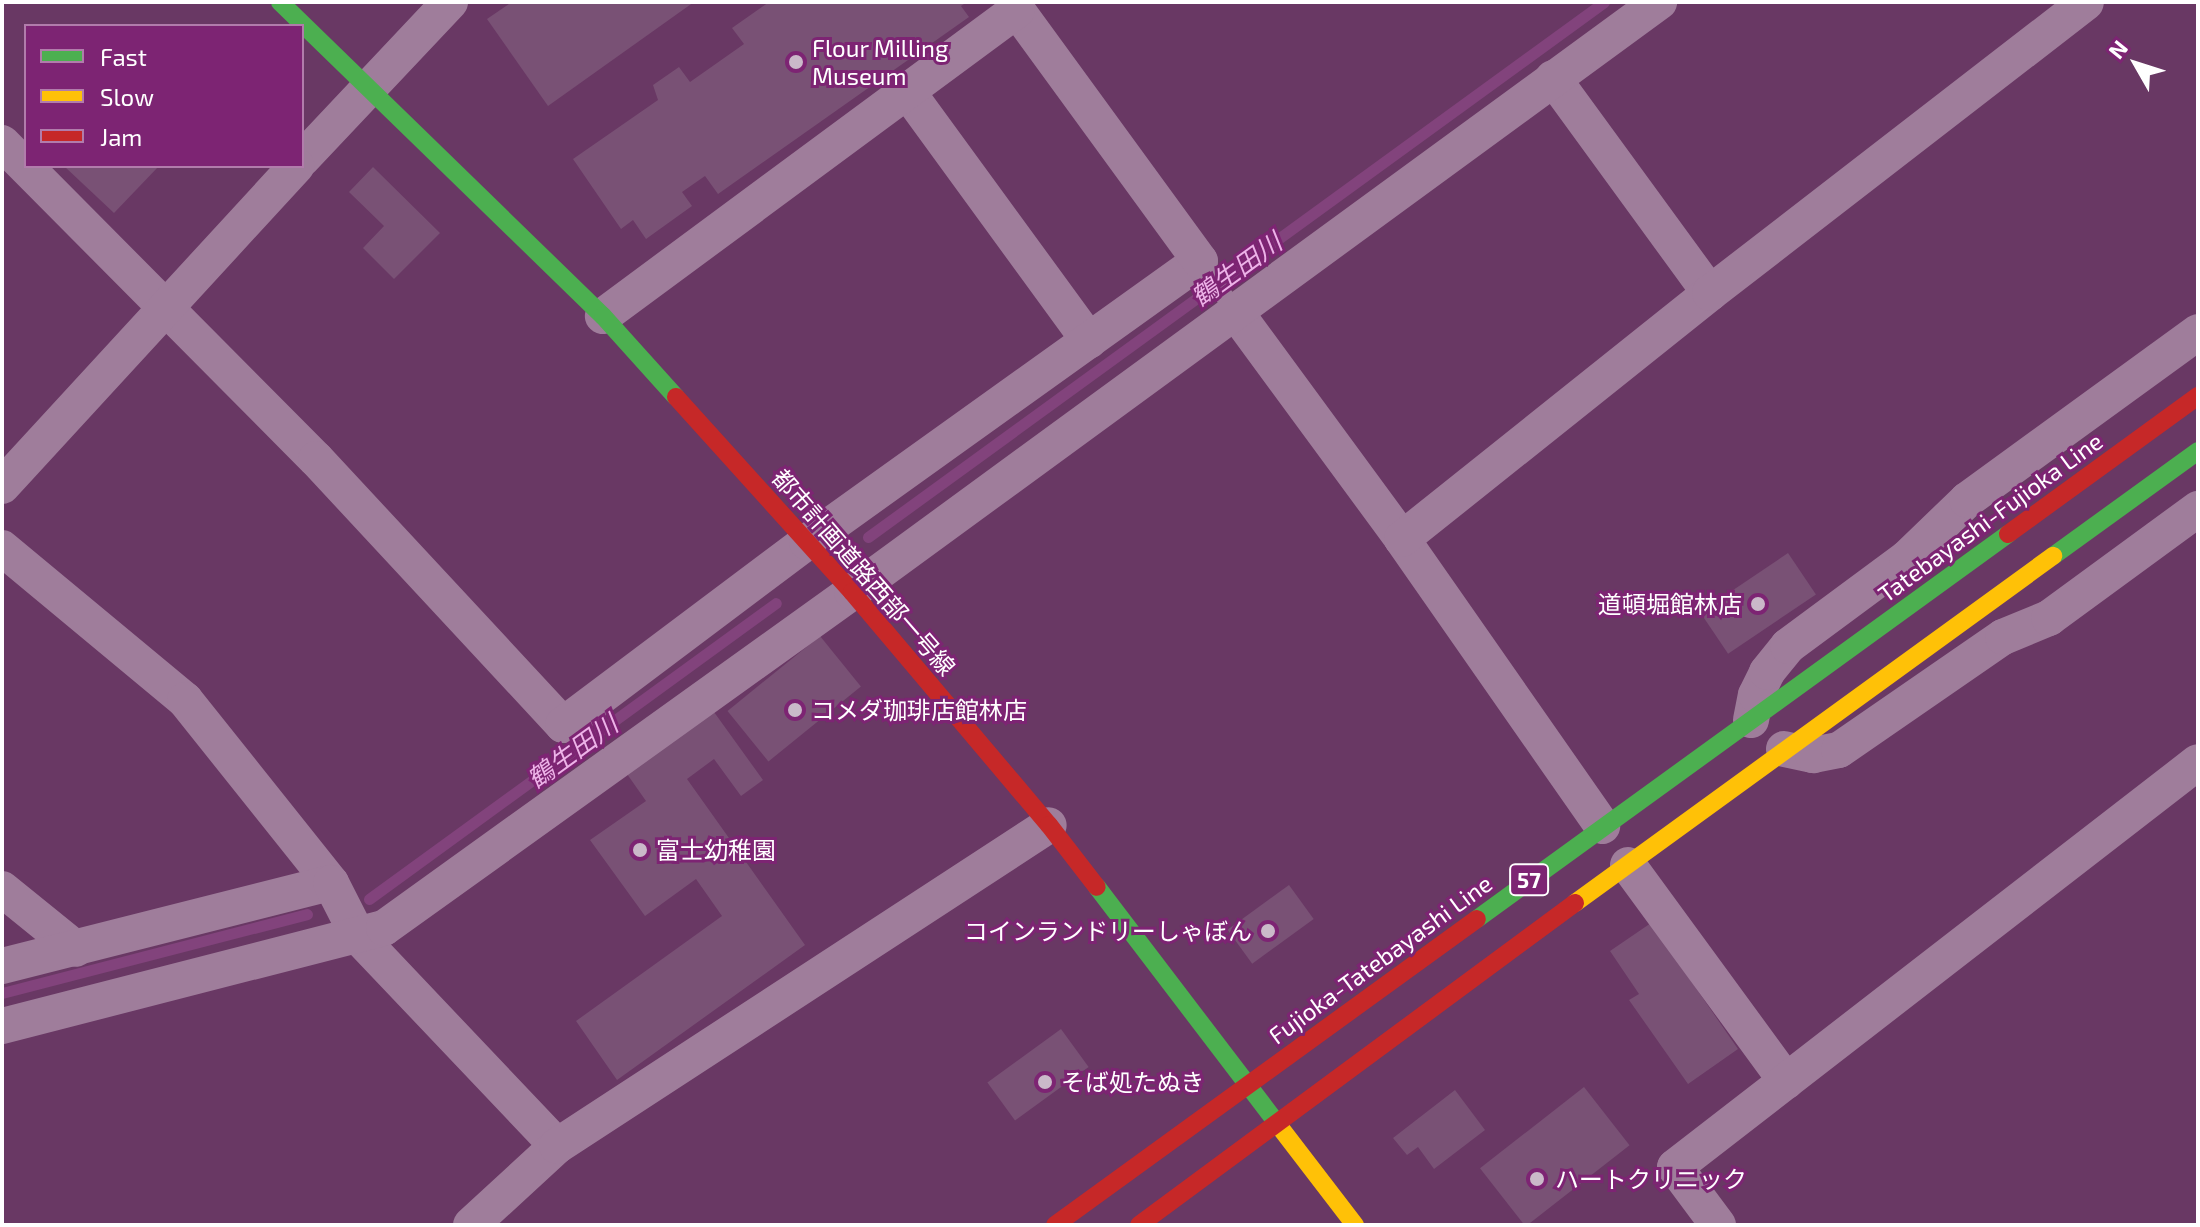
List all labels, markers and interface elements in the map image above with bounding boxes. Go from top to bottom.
legend [24,24,304,168]
north arrow [2096,24,2176,104]
place label: Flour Milling Museum [812,34,949,90]
text: N [2102,35,2132,63]
text: Fast [100,42,147,71]
marker: Flour Milling Museum [787,53,805,71]
text: Slow [100,82,154,111]
text: Jam [100,122,142,151]
water label: 鶴生田川 [1185,226,1287,312]
street label: Tatebayashi-Fujioka Line [1872,426,2108,608]
street label: 都市計画道路西部一号線 [767,463,961,681]
place label: 道頓堀館林店 [1598,590,1742,618]
marker: 道頓堀館林店 [1749,595,1767,613]
place label: コメダ珈琲店館林店 [811,696,1027,724]
marker: コメダ珈琲店館林店 [786,701,804,719]
water label: 鶴生田川 [521,708,623,794]
place label: 富士幼稚園 [656,836,776,864]
marker: 富士幼稚園 [631,841,649,859]
road number: 57 [1509,862,1549,898]
street label: Fujioka-Tatebayashi Line [1263,868,1497,1050]
place label: コインランドリーしゃぼん [964,917,1252,945]
marker: コインランドリーしゃぼん [1259,922,1277,940]
place label: そば処たぬき [1061,1068,1205,1096]
marker: そば処たぬき [1036,1073,1054,1091]
place label: ハートクリニック [1555,1165,1747,1193]
marker: ハートクリニック [1526,1168,1548,1190]

